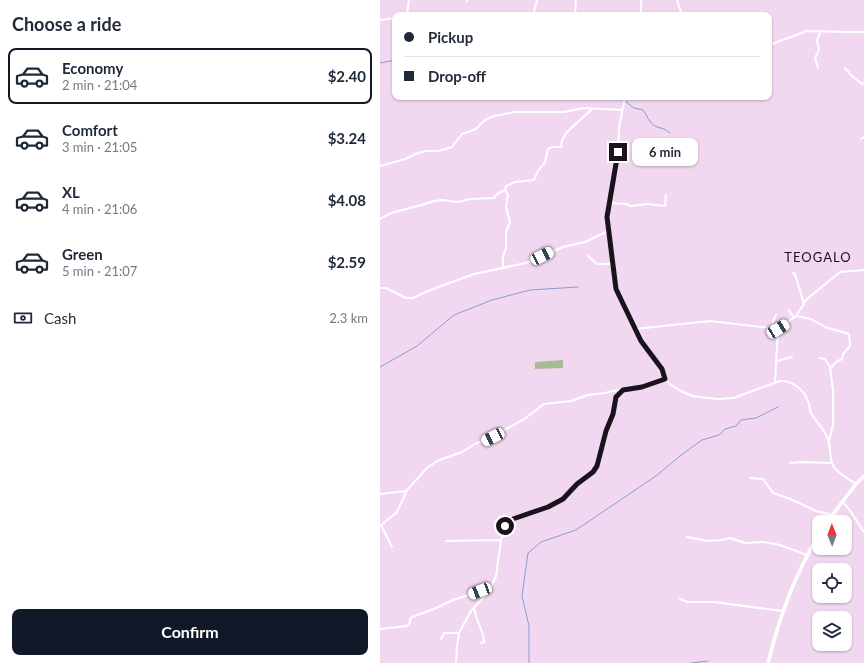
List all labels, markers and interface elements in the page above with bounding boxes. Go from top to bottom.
text: Choose a ride [12,13,121,35]
text: Pickup [428,28,473,46]
icon: car [14,58,50,94]
text: Economy [62,59,123,77]
text: $2.40 [328,67,366,85]
text: Drop-off [428,67,486,85]
text: 2 min · 21:04 [62,77,137,93]
icon: car [14,120,50,156]
text: Comfort [62,121,118,139]
text: $3.24 [328,129,366,147]
callout: 6 min [632,138,698,166]
text: 3 min · 21:05 [62,139,137,155]
route end [609,143,627,161]
text: 6 min [649,144,681,160]
icon: car [14,182,50,218]
text: XL [62,183,80,201]
text: $4.08 [328,191,366,209]
text: 4 min · 21:06 [62,201,137,217]
icon: car [14,244,50,280]
text: Green [62,245,103,263]
car [529,245,555,267]
district label: TEOGALO [784,249,852,265]
text: $2.59 [328,253,366,271]
text: 5 min · 21:07 [62,263,137,279]
icon: cash [12,307,34,329]
text: Cash [44,309,76,327]
text: 2.3 km [329,310,368,326]
car [765,318,791,340]
car [480,426,506,448]
north arrow [812,515,852,555]
map controls [812,515,852,651]
route start [496,517,514,535]
button: locate [812,563,852,603]
car [467,581,493,601]
button: Confirm [12,609,368,655]
button: layers [812,611,852,651]

